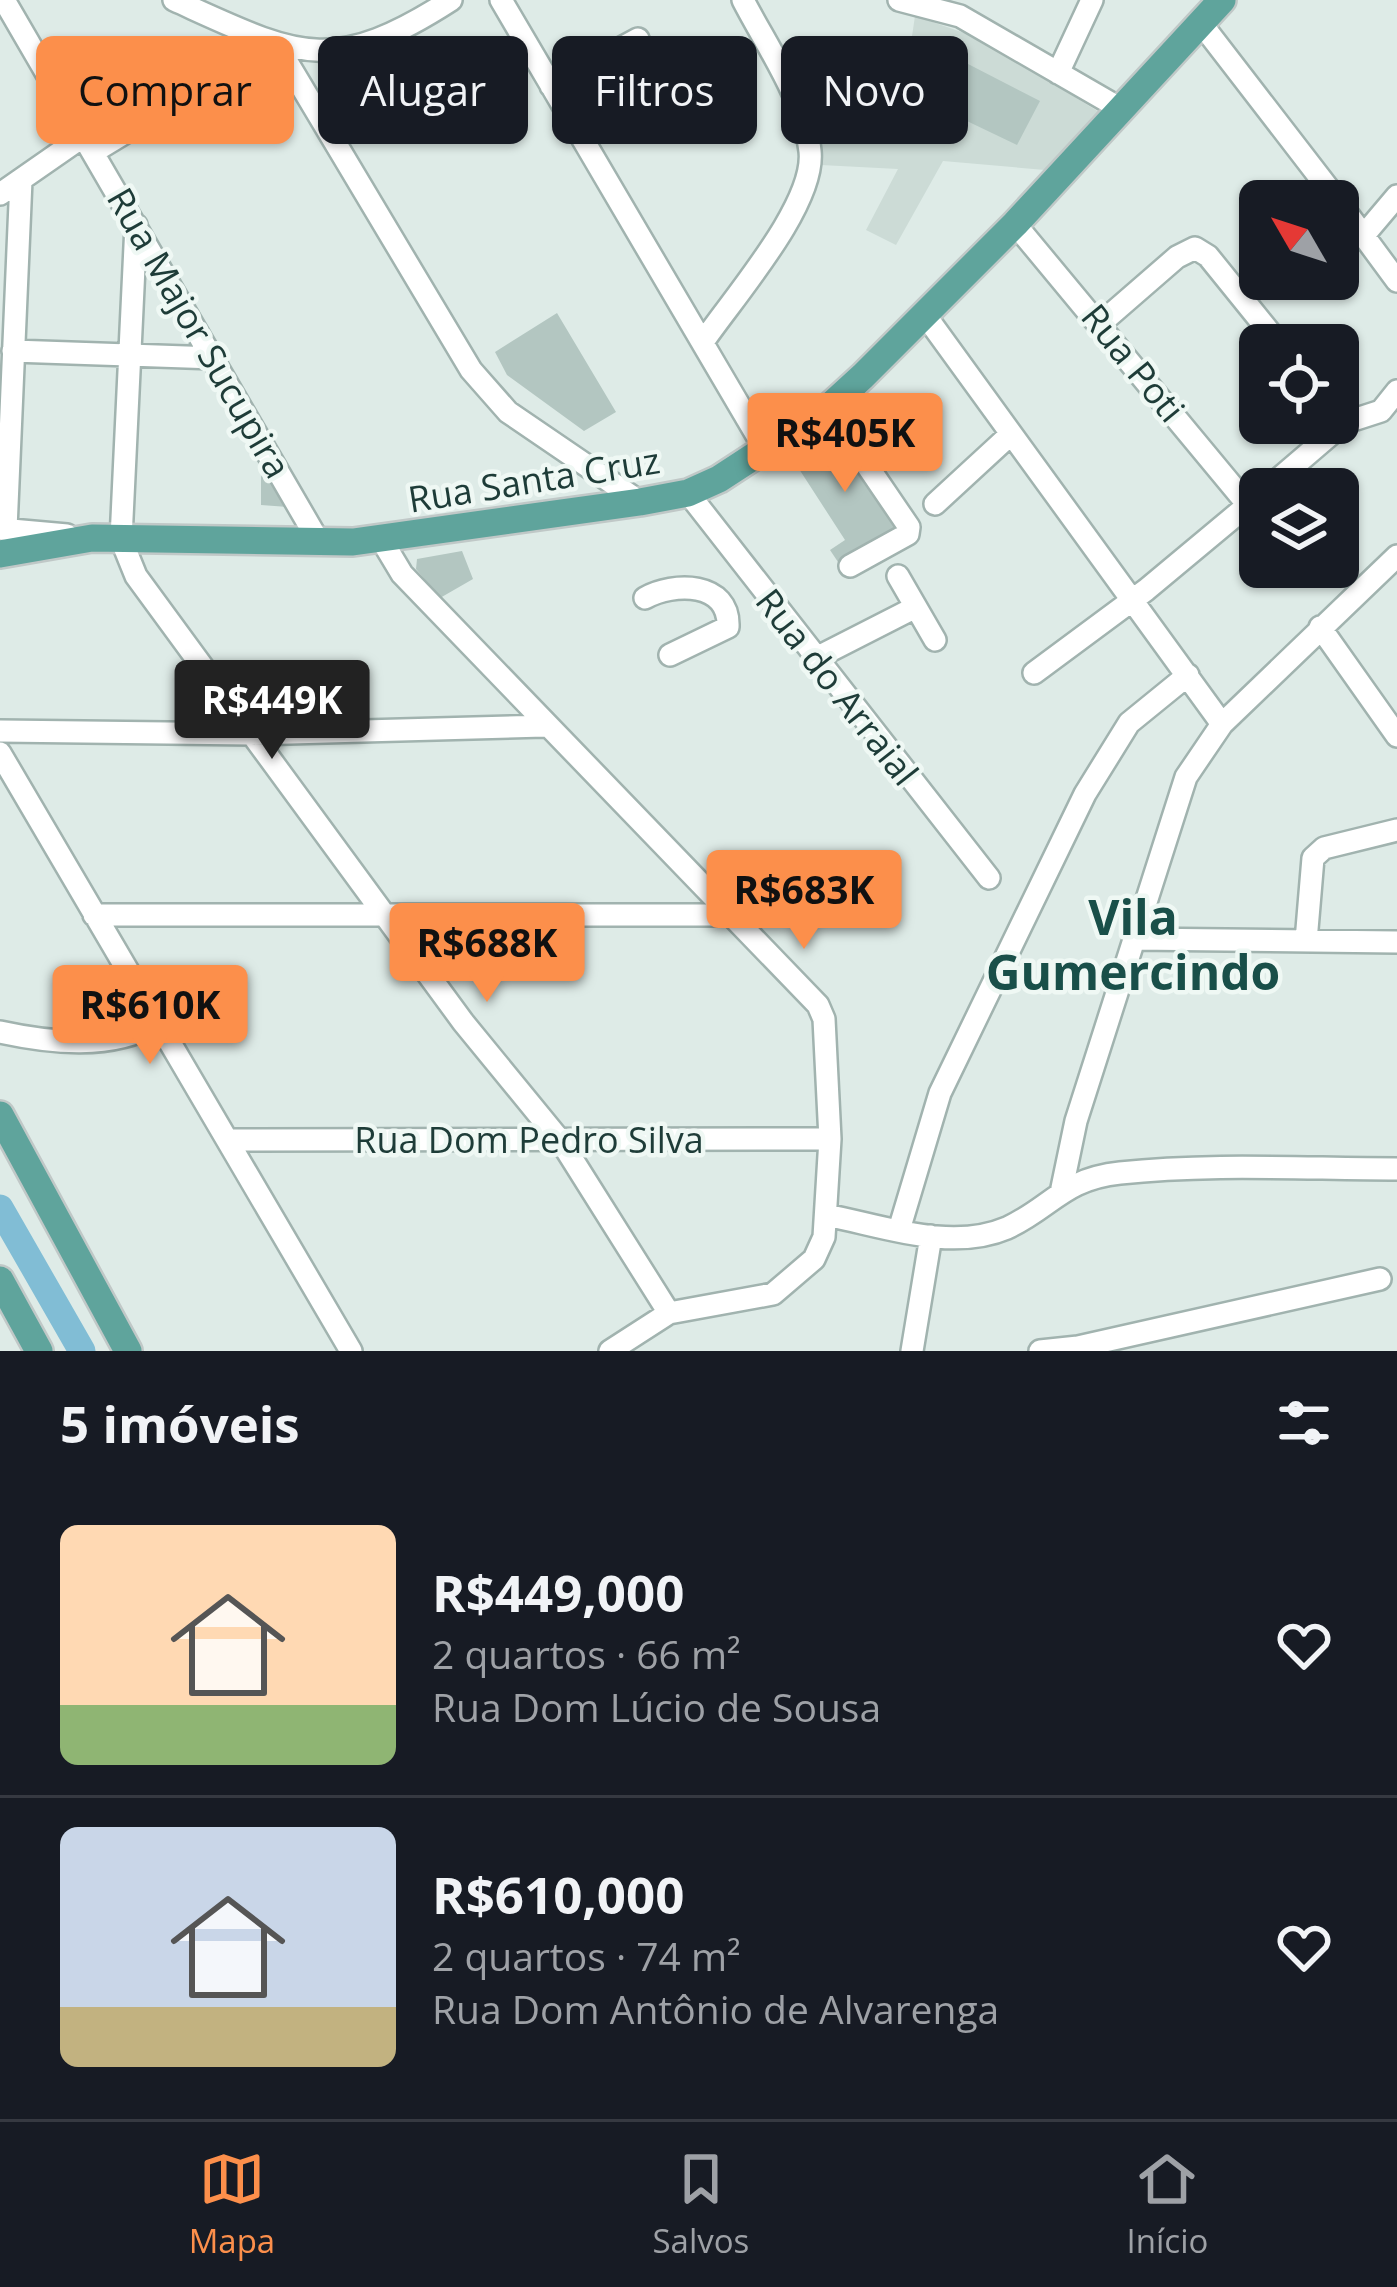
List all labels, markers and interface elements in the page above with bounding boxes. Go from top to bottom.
chip: Comprar [36,36,294,144]
chip: Alugar [318,36,528,144]
chip: Filtros [552,36,757,144]
chip: Novo [781,36,968,144]
street label: Rua Major Sucupira [96,179,303,487]
north arrow [1239,180,1359,300]
map controls [1239,180,1359,588]
street label: Rua Poti [1071,293,1196,432]
button: locate [1239,324,1359,444]
pin: R$405K [747,393,943,495]
text: R$405K [775,405,915,458]
street label: Rua Santa Cruz [405,435,663,524]
button: layers [1239,468,1359,588]
street label: Rua do Arraial [745,578,930,795]
pin: R$449K [174,660,370,762]
text: R$449K [202,672,342,725]
pin: R$683K [706,850,902,952]
text: R$683K [734,862,874,915]
district label: Vila Gumercindo [986,884,1280,1004]
pin: R$688K [389,903,585,1005]
text: R$688K [417,915,557,968]
pin: R$610K [52,965,248,1067]
text: R$610K [80,977,220,1030]
street label: Rua Dom Pedro Silva [354,1115,704,1164]
text: 5 imóveis [60,1388,300,1458]
icon: filters [1271,1390,1337,1456]
text: R$449,000 [432,1557,684,1627]
icon: home [156,1573,300,1717]
icon: heart [1271,1612,1337,1678]
text: 2 quartos · 66 m² [432,1627,741,1680]
text: Rua Dom Lúcio de Sousa [432,1680,881,1733]
text: R$610,000 [432,1859,684,1929]
icon: home [156,1875,300,2019]
icon: heart [1271,1914,1337,1980]
text: 2 quartos · 74 m² [432,1929,741,1982]
text: Rua Dom Antônio de Alvarenga [432,1982,999,2035]
tab: Mapa [189,2146,275,2263]
tab: Salvos [652,2146,749,2263]
tab: Início [1127,2146,1208,2263]

